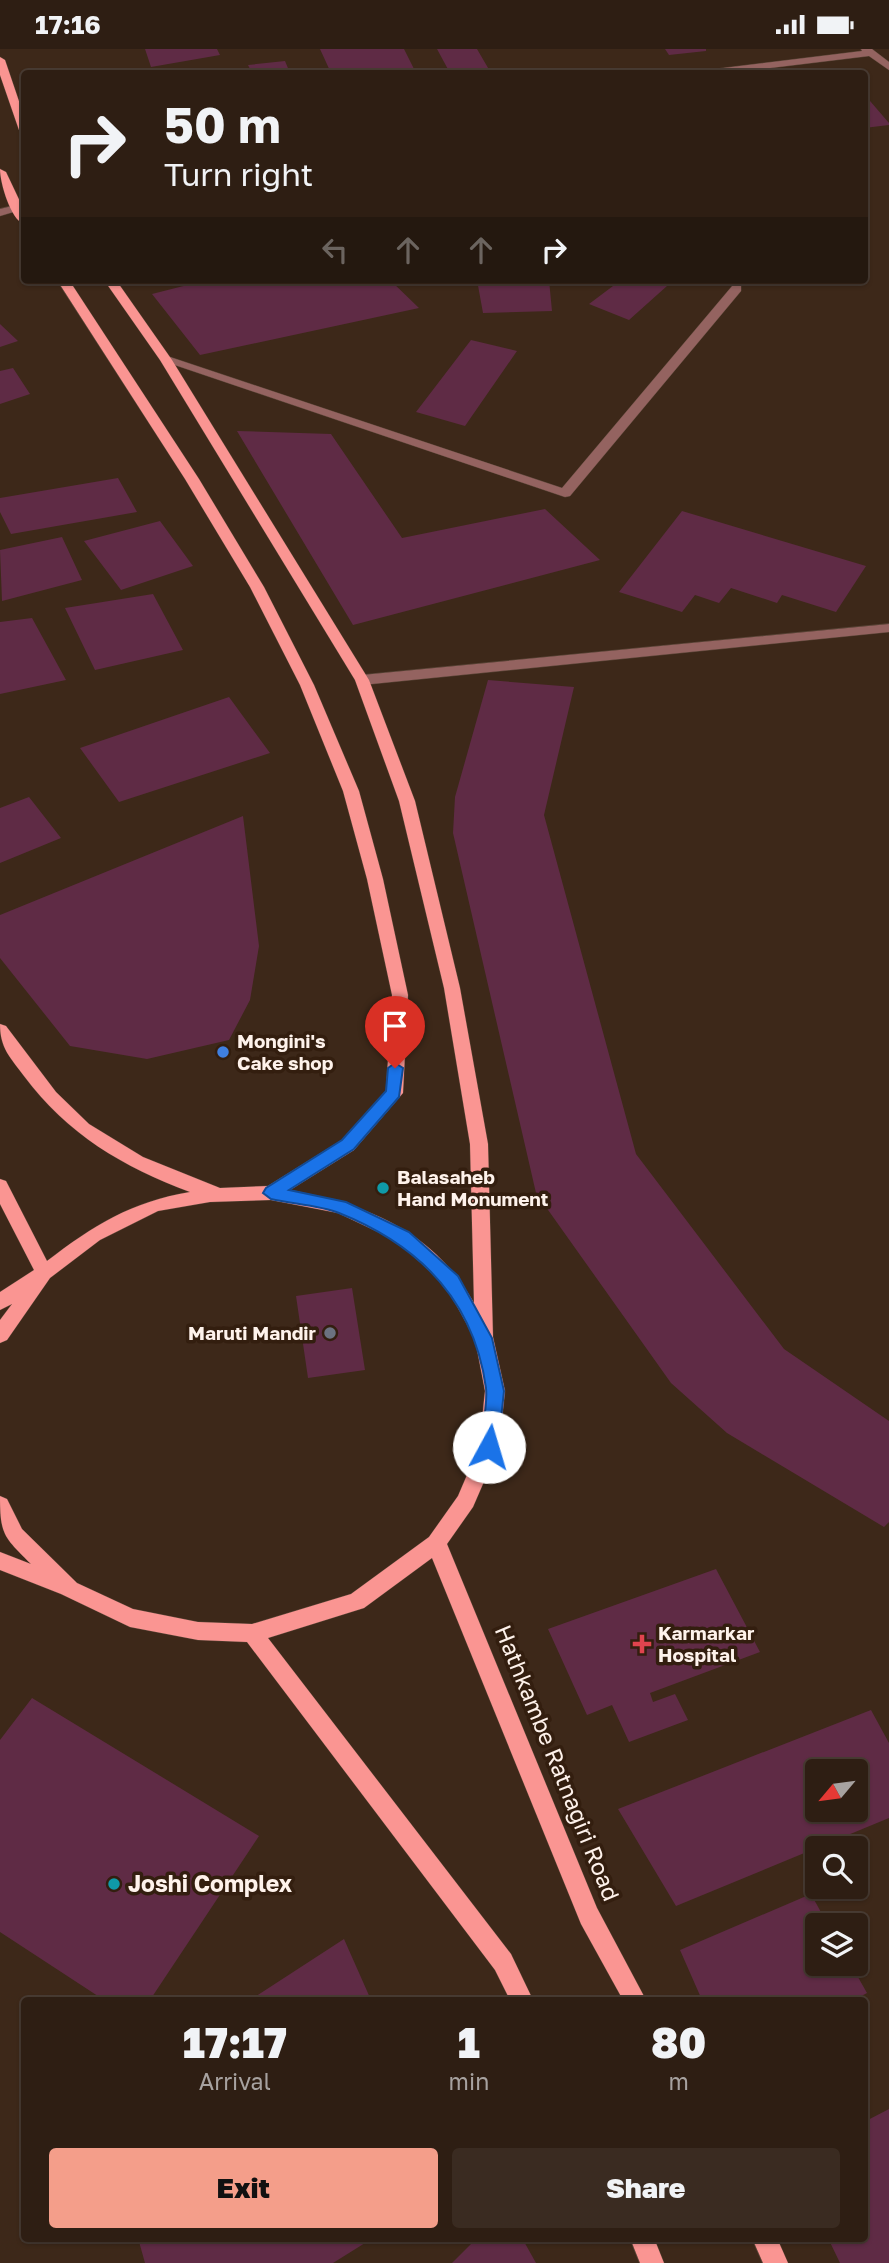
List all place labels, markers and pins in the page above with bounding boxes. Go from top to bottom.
pin [365,996,425,1068]
place label: Mongini's Cake shop [237,1029,334,1074]
marker: Mongini's Cake shop [215,1044,231,1060]
place label: Balasaheb Hand Monument [397,1165,549,1210]
marker: Balasaheb Hand Monument [375,1180,391,1196]
place label: Maruti Mandir [188,1321,317,1344]
marker: Maruti Mandir [322,1325,338,1341]
place label: Karmarkar Hospital [658,1621,755,1666]
marker: Karmarkar Hospital [632,1634,652,1654]
place label: Joshi Complex [128,1869,293,1897]
marker: Joshi Complex [106,1876,122,1892]

